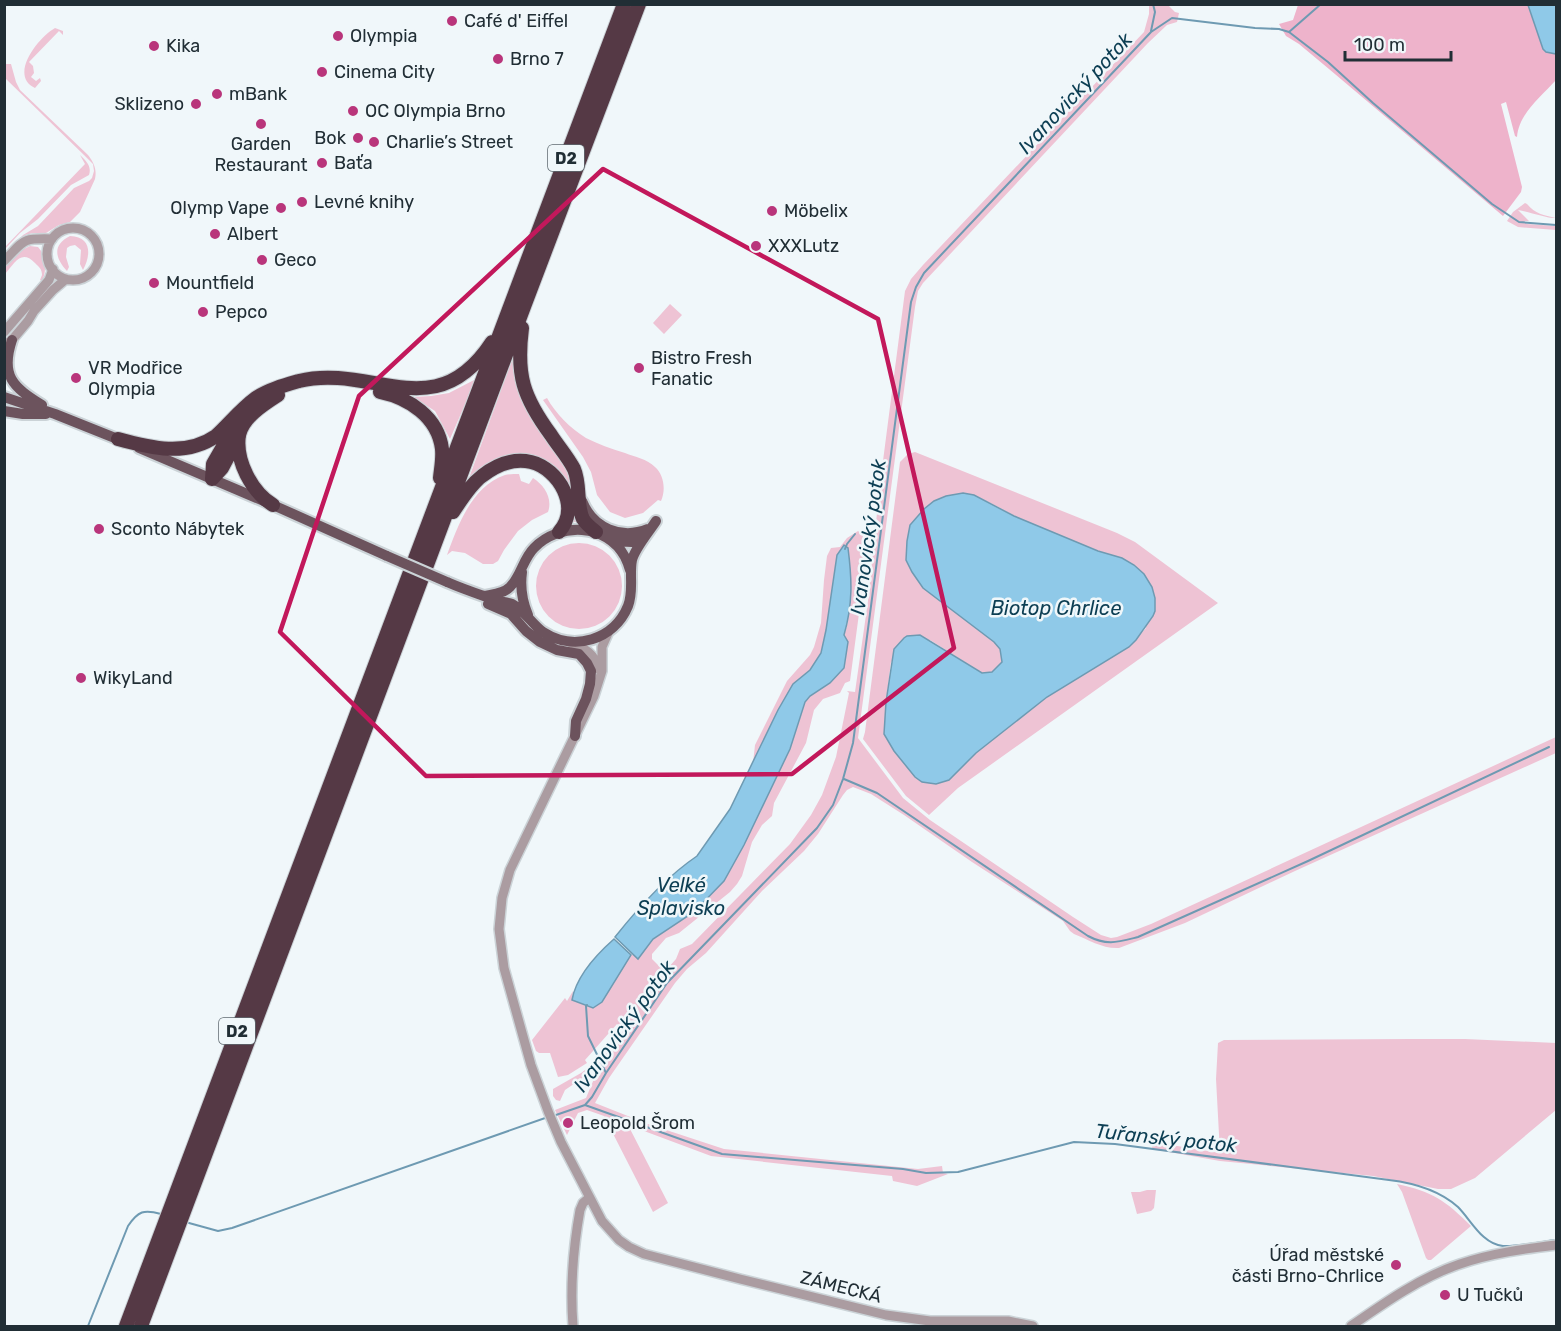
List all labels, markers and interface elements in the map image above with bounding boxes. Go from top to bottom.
place label: Café d' Eiffel [464,10,568,32]
marker: Café d' Eiffel [445,14,459,28]
scale bar [1345,24,1452,62]
place label: Olympia [350,25,418,47]
water label: Ivanovický potok [1013,27,1138,159]
marker: Olympia [331,29,345,43]
text: 100 m [1354,34,1405,56]
place label: Kika [166,35,200,57]
marker: Kika [147,39,161,53]
place label: Brno 7 [510,48,564,70]
marker: Brno 7 [491,52,505,66]
place label: Cinema City [334,61,435,83]
marker: Cinema City [315,65,329,79]
place label: mBank [229,83,288,105]
marker: mBank [210,87,224,101]
place label: Sklizeno [114,93,184,115]
marker: Sklizeno [189,97,203,111]
place label: OC Olympia Brno [365,100,506,122]
marker: OC Olympia Brno [346,104,360,118]
marker: Garden Restaurant [254,117,268,131]
place label: Bok [314,127,347,149]
marker: Bok [351,131,365,145]
place label: Charlie’s Street [386,131,513,153]
place label: Garden Restaurant [214,133,308,176]
marker: Charlie’s Street [367,135,381,149]
road number: D2 [548,145,584,171]
place label: Baťa [334,152,373,174]
marker: Baťa [315,156,329,170]
place label: Levné knihy [314,191,414,213]
marker: Levné knihy [295,195,309,209]
place label: Olymp Vape [170,197,269,219]
place label: Möbelix [784,200,848,222]
marker: Olymp Vape [274,201,288,215]
marker: Möbelix [765,204,779,218]
place label: Albert [227,223,278,245]
marker: Albert [208,227,222,241]
place label: XXXLutz [768,235,839,257]
marker: XXXLutz [749,239,763,253]
place label: Geco [274,249,317,271]
marker: Geco [255,253,269,267]
place label: Mountfield [166,272,254,294]
marker: Mountfield [147,276,161,290]
place label: Pepco [215,301,268,323]
marker: Pepco [196,305,210,319]
place label: Bistro Fresh Fanatic [651,347,752,390]
place label: VR Modřice Olympia [88,357,183,400]
marker: Bistro Fresh Fanatic [632,361,646,375]
marker: VR Modřice Olympia [69,371,83,385]
water label: Ivanovický potok [845,457,891,616]
place label: Sconto Nábytek [111,518,245,540]
marker: Sconto Nábytek [92,522,106,536]
water label: Biotop Chrlice [991,596,1121,620]
place label: WikyLand [93,667,173,689]
marker: WikyLand [74,671,88,685]
water label: Velké Splavisko [637,873,725,920]
water label: Ivanovický potok [568,955,680,1096]
road number: D2 [219,1018,255,1044]
place label: Leopold Šrom [580,1112,695,1134]
marker: Leopold Šrom [561,1116,575,1130]
water label: Tuřanský potok [1094,1119,1239,1157]
place label: Úřad městské části Brno-Chrlice [1232,1244,1384,1287]
marker: Úřad městské části Brno-Chrlice [1389,1258,1403,1272]
street label: ZÁMECKÁ [798,1266,884,1308]
place label: U Tučků [1457,1284,1523,1306]
marker: U Tučků [1438,1288,1452,1302]

